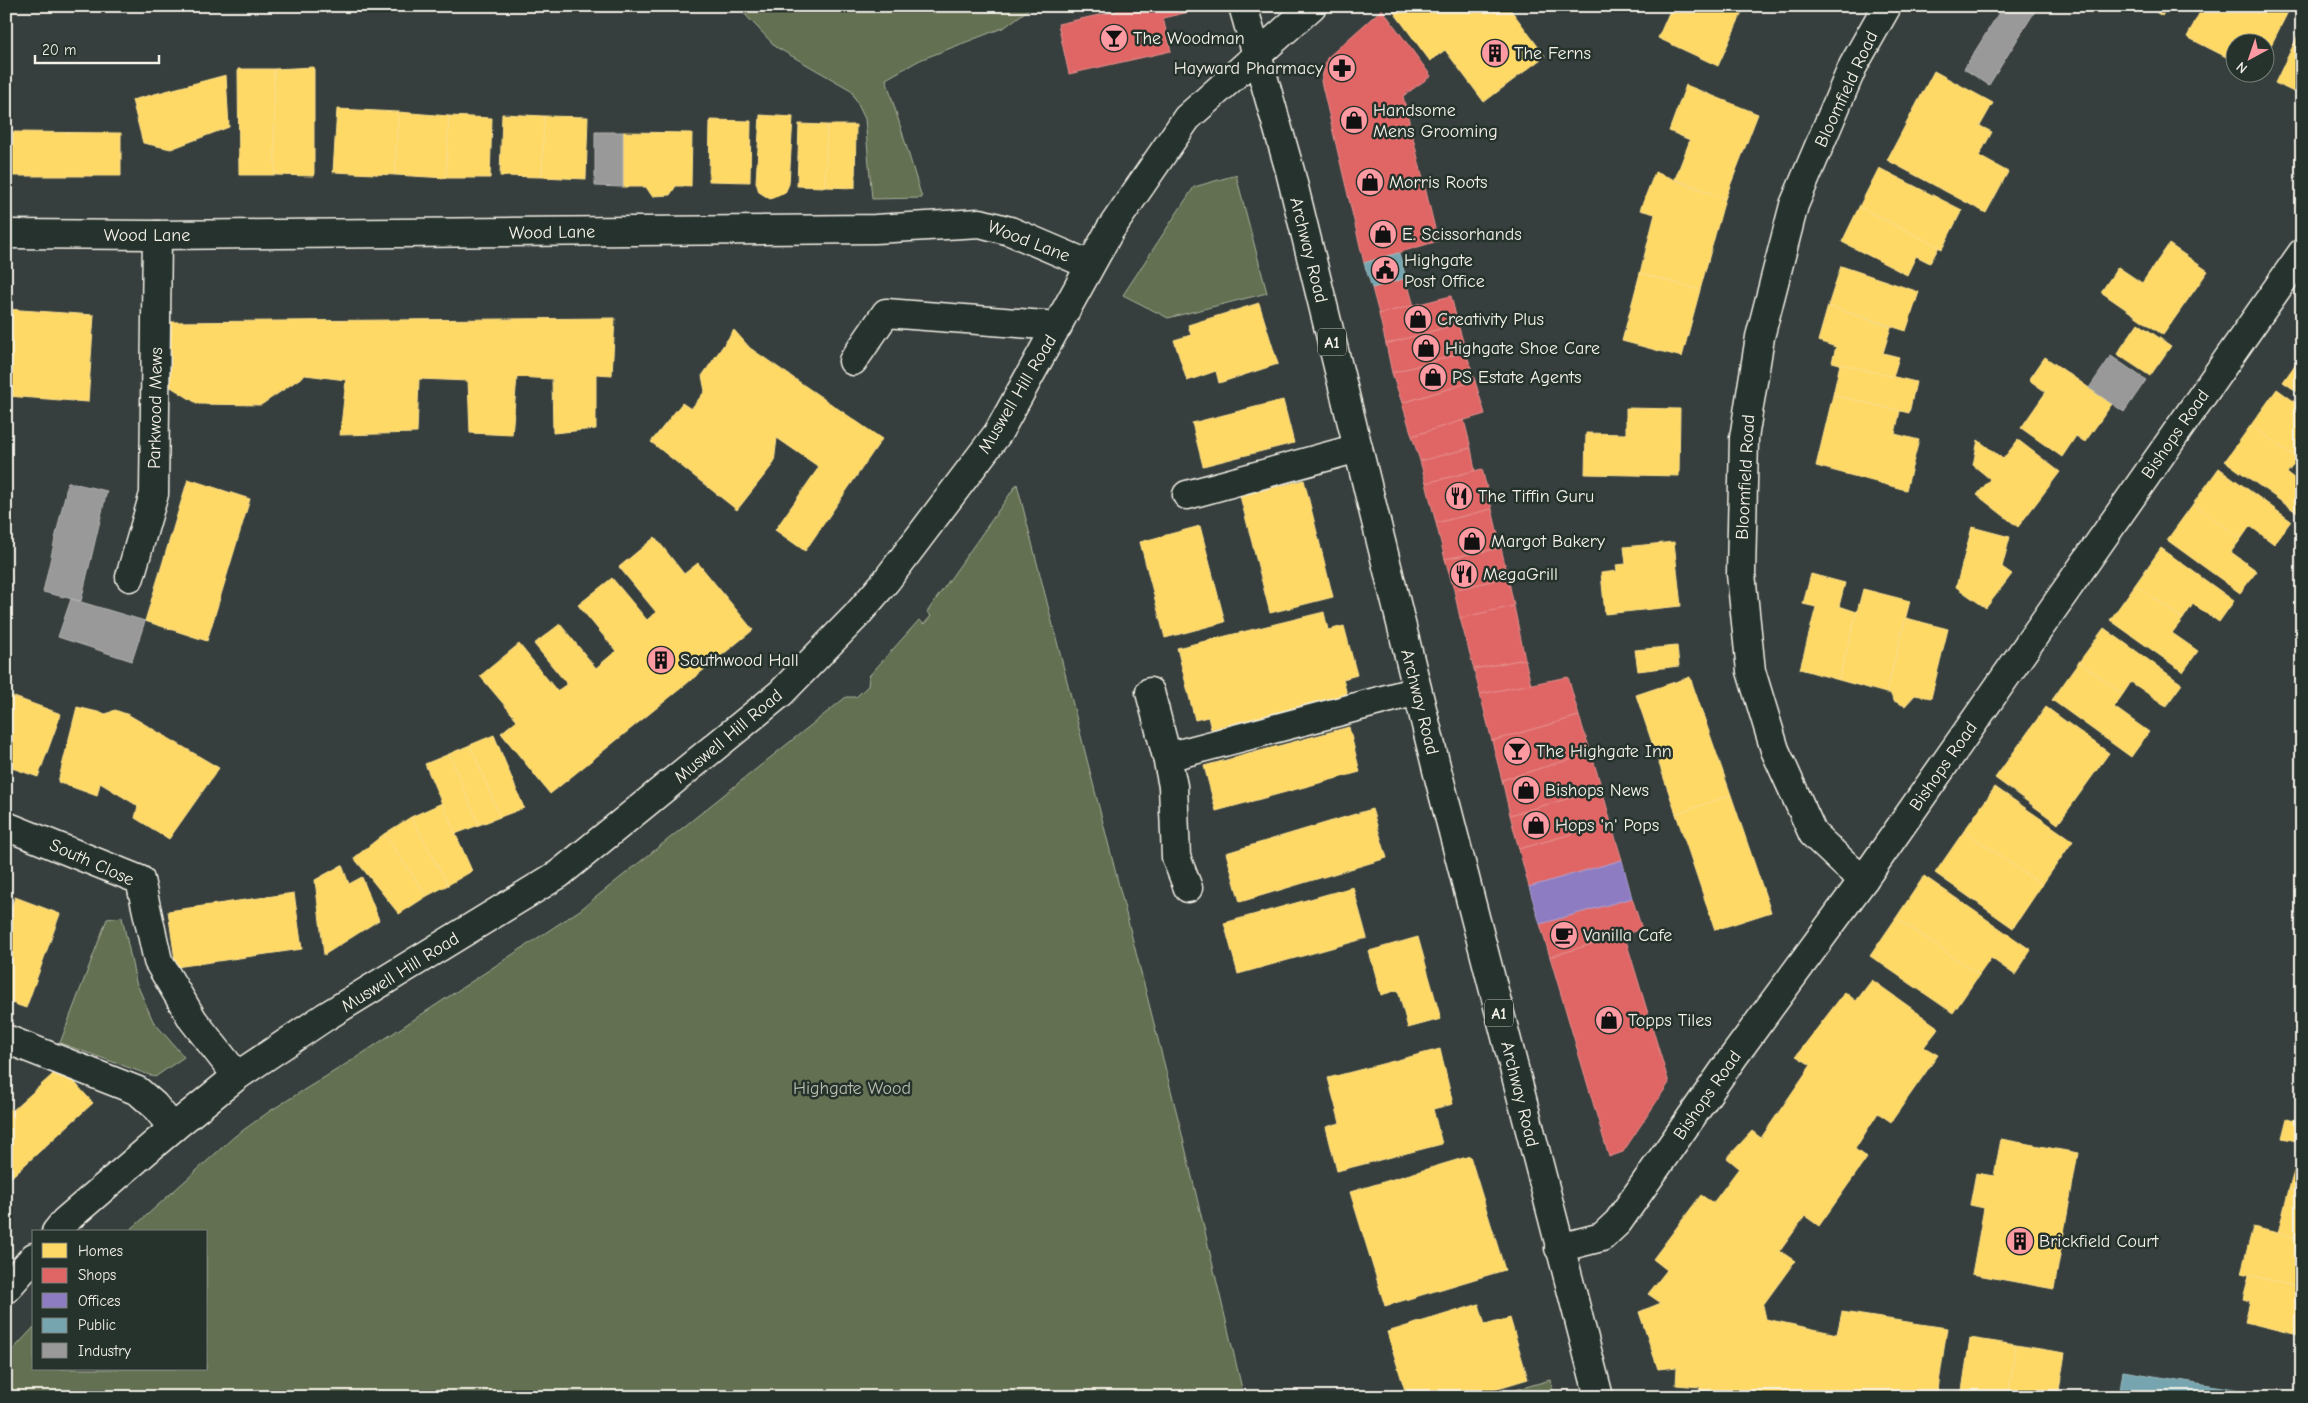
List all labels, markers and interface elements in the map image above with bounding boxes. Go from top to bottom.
bar icon: The Woodman [1099,23,1129,53]
place label: The Woodman [1133,28,1245,49]
street label: Bloomfield Road [1810,28,1882,151]
scale bar [35,32,159,64]
north arrow [2226,32,2276,82]
building icon: The Ferns [1480,38,1510,68]
text: 20 m [42,41,76,59]
place label: The Ferns [1514,43,1591,64]
pharmacy icon: Hayward Pharmacy [1327,53,1357,83]
place label: Hayward Pharmacy [1174,58,1324,79]
text: N [2233,58,2251,77]
place label: Handsome Mens Grooming [1373,100,1498,142]
shop icon: Handsome Mens Grooming [1339,105,1369,135]
shop icon: Morris Roots [1355,167,1385,197]
place label: Morris Roots [1389,172,1488,193]
street label: Archway Road [1285,195,1332,305]
street label: Wood Lane [985,216,1073,267]
shop icon: E. Scissorhands [1368,219,1398,249]
street label: Wood Lane [509,221,595,244]
place label: E. Scissorhands [1402,224,1522,245]
street label: Wood Lane [104,225,190,246]
place label: Highgate Post Office [1404,250,1485,292]
public building icon: Highgate Post Office [1370,255,1400,285]
shop icon: Creativity Plus [1403,304,1433,334]
place label: Creativity Plus [1437,309,1544,330]
road number: A1 [1318,328,1346,356]
street label: Muswell Hill Road [974,331,1061,458]
shop icon: Highgate Shoe Care [1411,333,1441,363]
place label: Highgate Shoe Care [1445,338,1600,359]
street label: Parkwood Mews [144,347,167,469]
shop icon: PS Estate Agents [1418,362,1448,392]
place label: PS Estate Agents [1452,367,1582,388]
street label: Bishops Road [2137,386,2214,483]
street label: Bloomfield Road [1732,414,1759,540]
restaurant icon: The Tiffin Guru [1444,481,1474,511]
place label: The Tiffin Guru [1478,486,1594,507]
shop icon: Margot Bakery [1457,526,1487,556]
place label: Margot Bakery [1491,531,1606,552]
restaurant icon: MegaGrill [1449,559,1479,589]
place label: MegaGrill [1483,564,1558,585]
building icon: Southwood Hall [646,645,676,675]
street label: Archway Road [1396,647,1443,757]
place label: Southwood Hall [680,650,799,671]
street label: Muswell Hill Road [670,685,787,788]
street label: Bishops Road [1905,718,1982,815]
bar icon: The Highgate Inn [1502,736,1532,766]
place label: The Highgate Inn [1536,741,1672,762]
shop icon: Bishops News [1511,775,1541,805]
place label: Bishops News [1545,780,1649,801]
shop icon: Hops 'n' Pops [1521,810,1551,840]
place label: Hops 'n' Pops [1555,815,1659,836]
street label: South Close [46,834,137,890]
cafe icon: Vanilla Cafe [1549,920,1579,950]
place label: Vanilla Cafe [1583,925,1672,946]
street label: Muswell Hill Road [337,928,463,1017]
road number: A1 [1485,1000,1513,1026]
shop icon: Topps Tiles [1594,1005,1624,1035]
place label: Topps Tiles [1628,1010,1712,1031]
street label: Archway Road [1496,1039,1543,1149]
street label: Bishops Road [1669,1047,1746,1144]
park label: Highgate Wood [793,1078,911,1099]
building icon: Brickfield Court [2005,1226,2035,1256]
legend [32,1230,208,1370]
place label: Brickfield Court [2039,1231,2159,1252]
text: Homes [78,1242,123,1260]
text: Shops [78,1266,116,1284]
text: Offices [78,1292,120,1310]
text: Public [78,1316,116,1334]
text: Industry [78,1342,131,1360]

